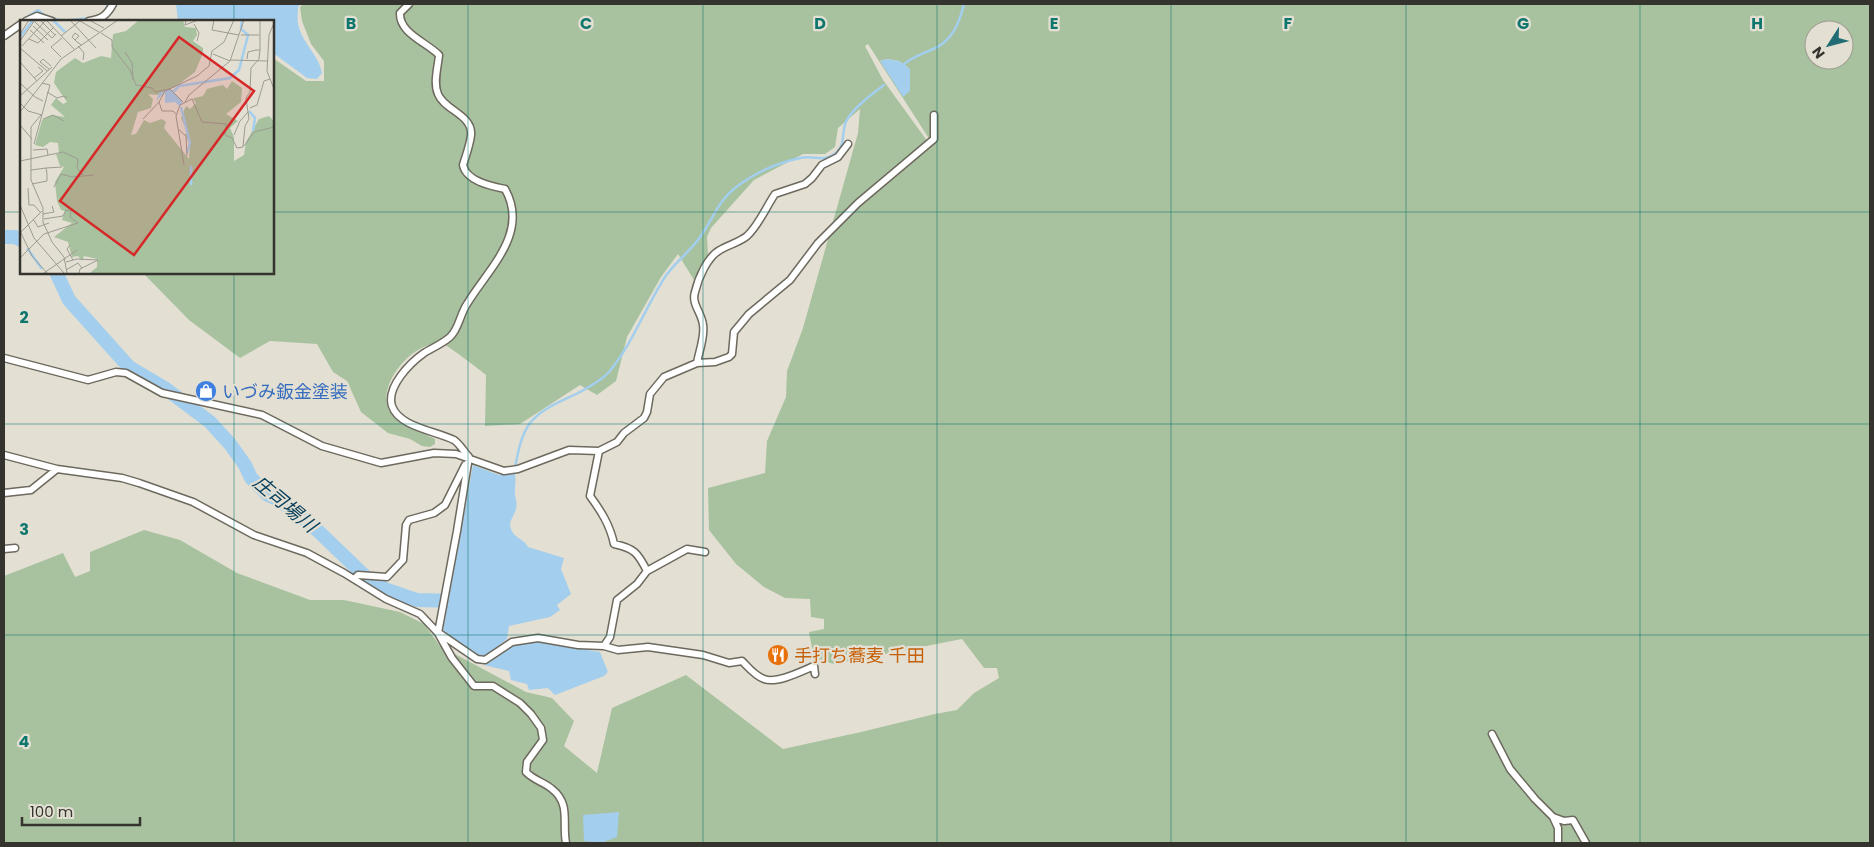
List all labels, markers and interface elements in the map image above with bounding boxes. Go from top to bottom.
text: B [346,12,356,35]
text: C [580,12,592,35]
text: D [814,12,826,35]
text: E [1050,12,1058,35]
text: F [1284,12,1293,35]
text: G [1517,12,1529,35]
text: H [1751,12,1763,35]
inset map [20,20,274,274]
north arrow [1804,20,1854,70]
text: N [1807,43,1830,63]
text: 2 [19,306,29,329]
shop icon: いづみ鈑金塗装 [194,379,218,403]
place label: いづみ鈑金塗装 [222,379,348,404]
water label: 庄司場川 [247,469,324,540]
text: 3 [19,518,29,541]
restaurant icon: 手打ち蕎麦 千田 [766,643,790,667]
place label: 手打ち蕎麦 千田 [794,643,925,668]
text: 4 [19,730,30,753]
scale bar [22,794,140,826]
text: 100 m [30,801,73,822]

